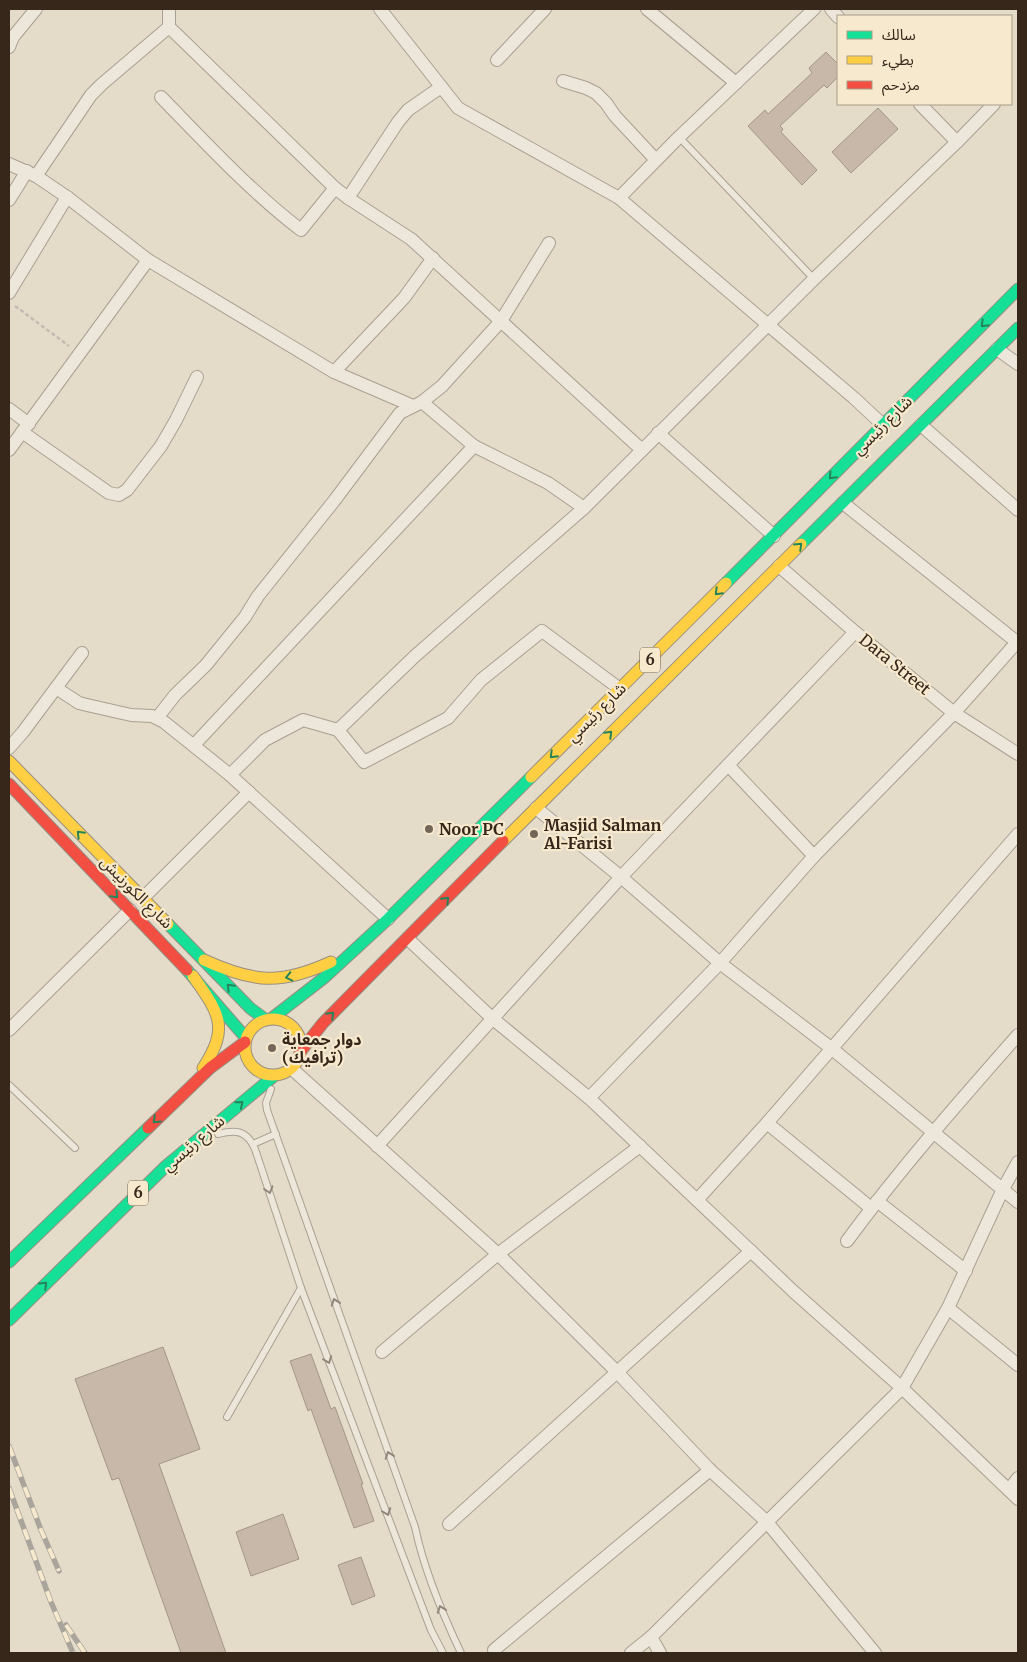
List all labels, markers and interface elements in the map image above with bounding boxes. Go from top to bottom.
legend [837,15,1012,105]
text: سالك [882,25,916,44]
text: بطيء [882,50,914,71]
text: مزدحم [882,75,920,96]
one-way arrow [981,318,990,327]
street label: شارع رئيسي [848,391,918,461]
one-way arrow [829,471,838,480]
one-way arrow [793,543,802,552]
one-way arrow [715,586,724,595]
street label: Dara Street [855,629,935,699]
road number: 6 [640,648,660,672]
street label: شارع رئيسي [562,678,632,748]
one-way arrow [604,731,613,740]
one-way arrow [550,750,559,759]
place label: Masjid Salman Al-Farisi [543,815,661,853]
place label: Noor PC [439,819,504,839]
marker: Noor PC [423,823,435,835]
marker: Masjid Salman Al-Farisi [528,828,540,840]
one-way arrow [77,831,86,840]
street label: شارع الكورنيش [94,851,178,935]
one-way arrow [110,889,119,898]
one-way arrow [440,896,449,905]
one-way arrow [284,971,293,982]
one-way arrow [227,984,236,993]
one-way arrow [325,1012,334,1021]
place label: دوار جمعاية (ترافيك) [282,1029,362,1067]
marker: دوار جمعاية (ترافيك) [266,1042,278,1054]
one-way arrow [234,1100,243,1109]
street label: شارع رئيسي [158,1111,230,1178]
one-way arrow [152,1114,161,1123]
road number: 6 [128,1180,148,1206]
one-way arrow [263,1185,273,1194]
one-way arrow [38,1282,47,1291]
one-way arrow [331,1298,341,1306]
one-way arrow [322,1355,333,1364]
one-way arrow [385,1451,395,1460]
one-way arrow [380,1507,391,1516]
one-way arrow [437,1605,447,1613]

